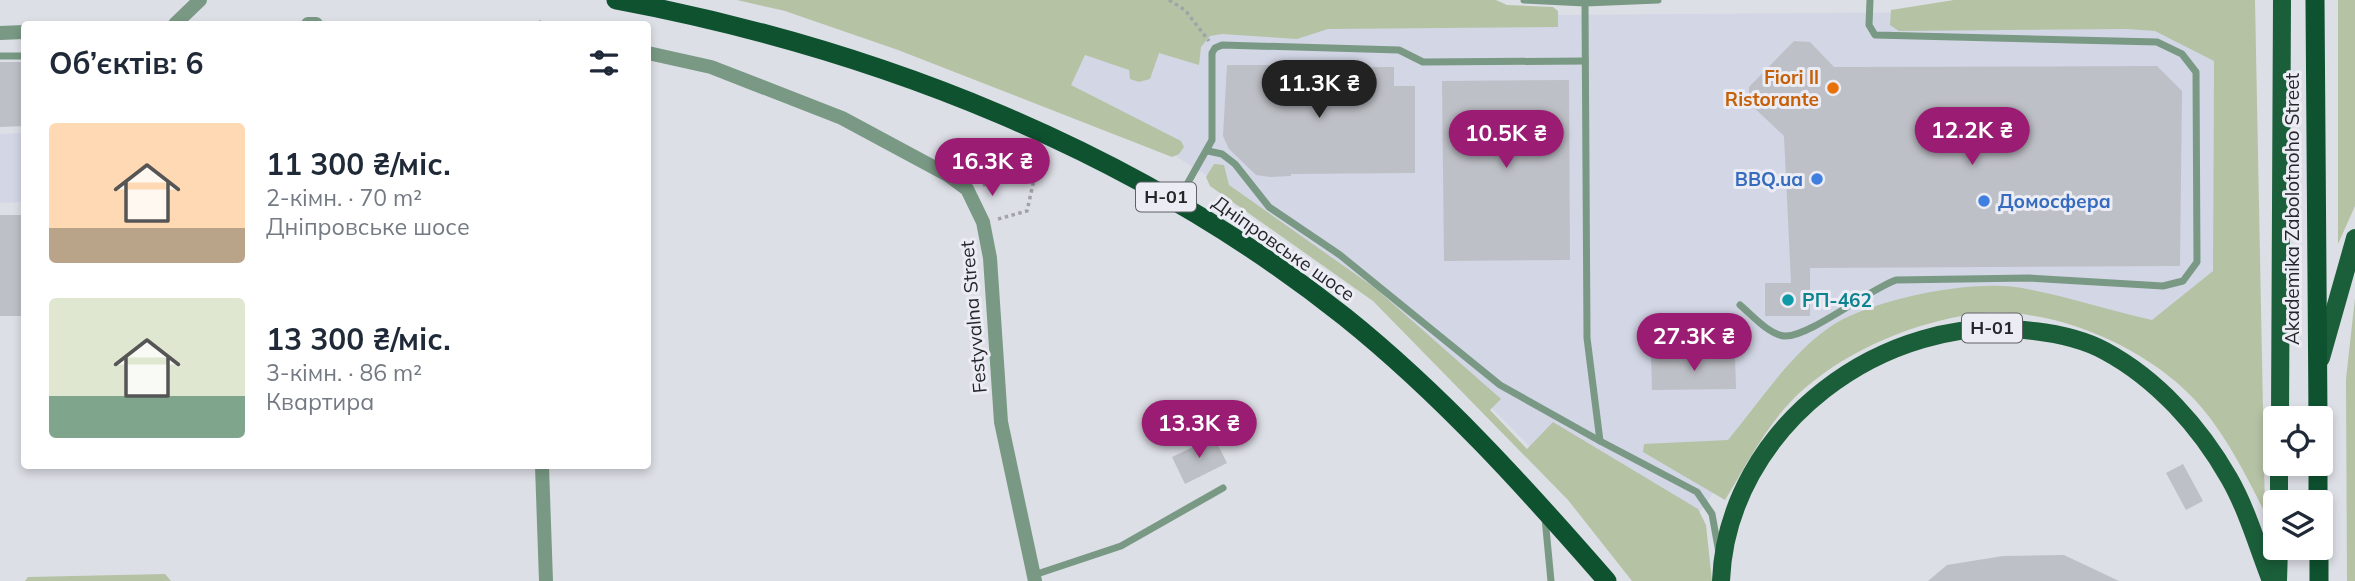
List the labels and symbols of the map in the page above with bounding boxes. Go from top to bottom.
pin: 11.3K ₴ [1254,60,1384,120]
place label: Fiori Il Ristorante [1725,65,1819,111]
street label: Akademika Zabolotnoho Street [2280,73,2304,345]
marker: Fiori Il Ristorante [1825,80,1841,96]
pin: 12.2K ₴ [1907,108,2037,167]
pin: 10.5K ₴ [1441,110,1571,170]
pin: 16.3K ₴ [927,138,1057,198]
place label: BBQ.ua [1735,167,1803,191]
marker: BBQ.ua [1809,171,1825,187]
road number: Н-01 [1136,182,1196,212]
place label: Домосфера [1998,189,2111,213]
street label: Дніпровське шосе [1208,190,1360,306]
marker: Домосфера [1976,193,1992,209]
street label: Festyvalna Street [954,239,992,394]
place label: РП-462 [1802,288,1872,312]
marker: РП-462 [1780,292,1796,308]
pin: 27.3K ₴ [1629,314,1759,373]
road number: Н-01 [1962,314,2022,342]
pin: 13.3K ₴ [1134,400,1264,460]

